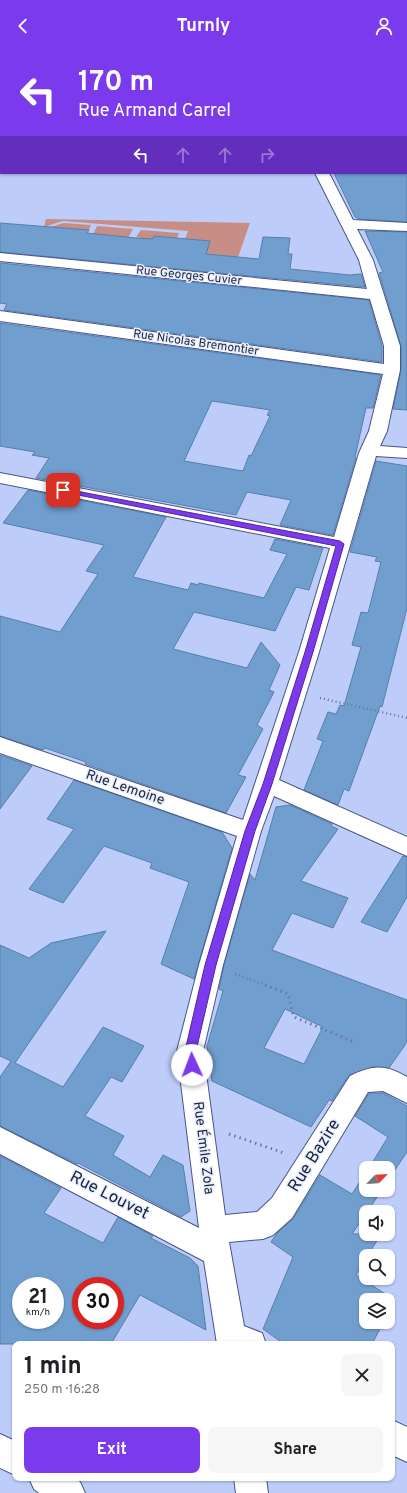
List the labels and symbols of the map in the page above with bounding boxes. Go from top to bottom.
street label: Rue Georges Cuvier [135,262,243,290]
street label: Rue Nicolas Bremontier [132,326,260,360]
pin [46,473,80,507]
street label: Rue Lemoine [83,767,167,809]
position arrow [171,1044,213,1086]
street label: Rue Émile Zola [189,1100,218,1195]
street label: Rue Bazire [284,1115,346,1197]
north arrow [359,1161,395,1197]
street label: Rue Louvet [65,1167,153,1225]
speed limit sign: 30 [72,1277,124,1329]

